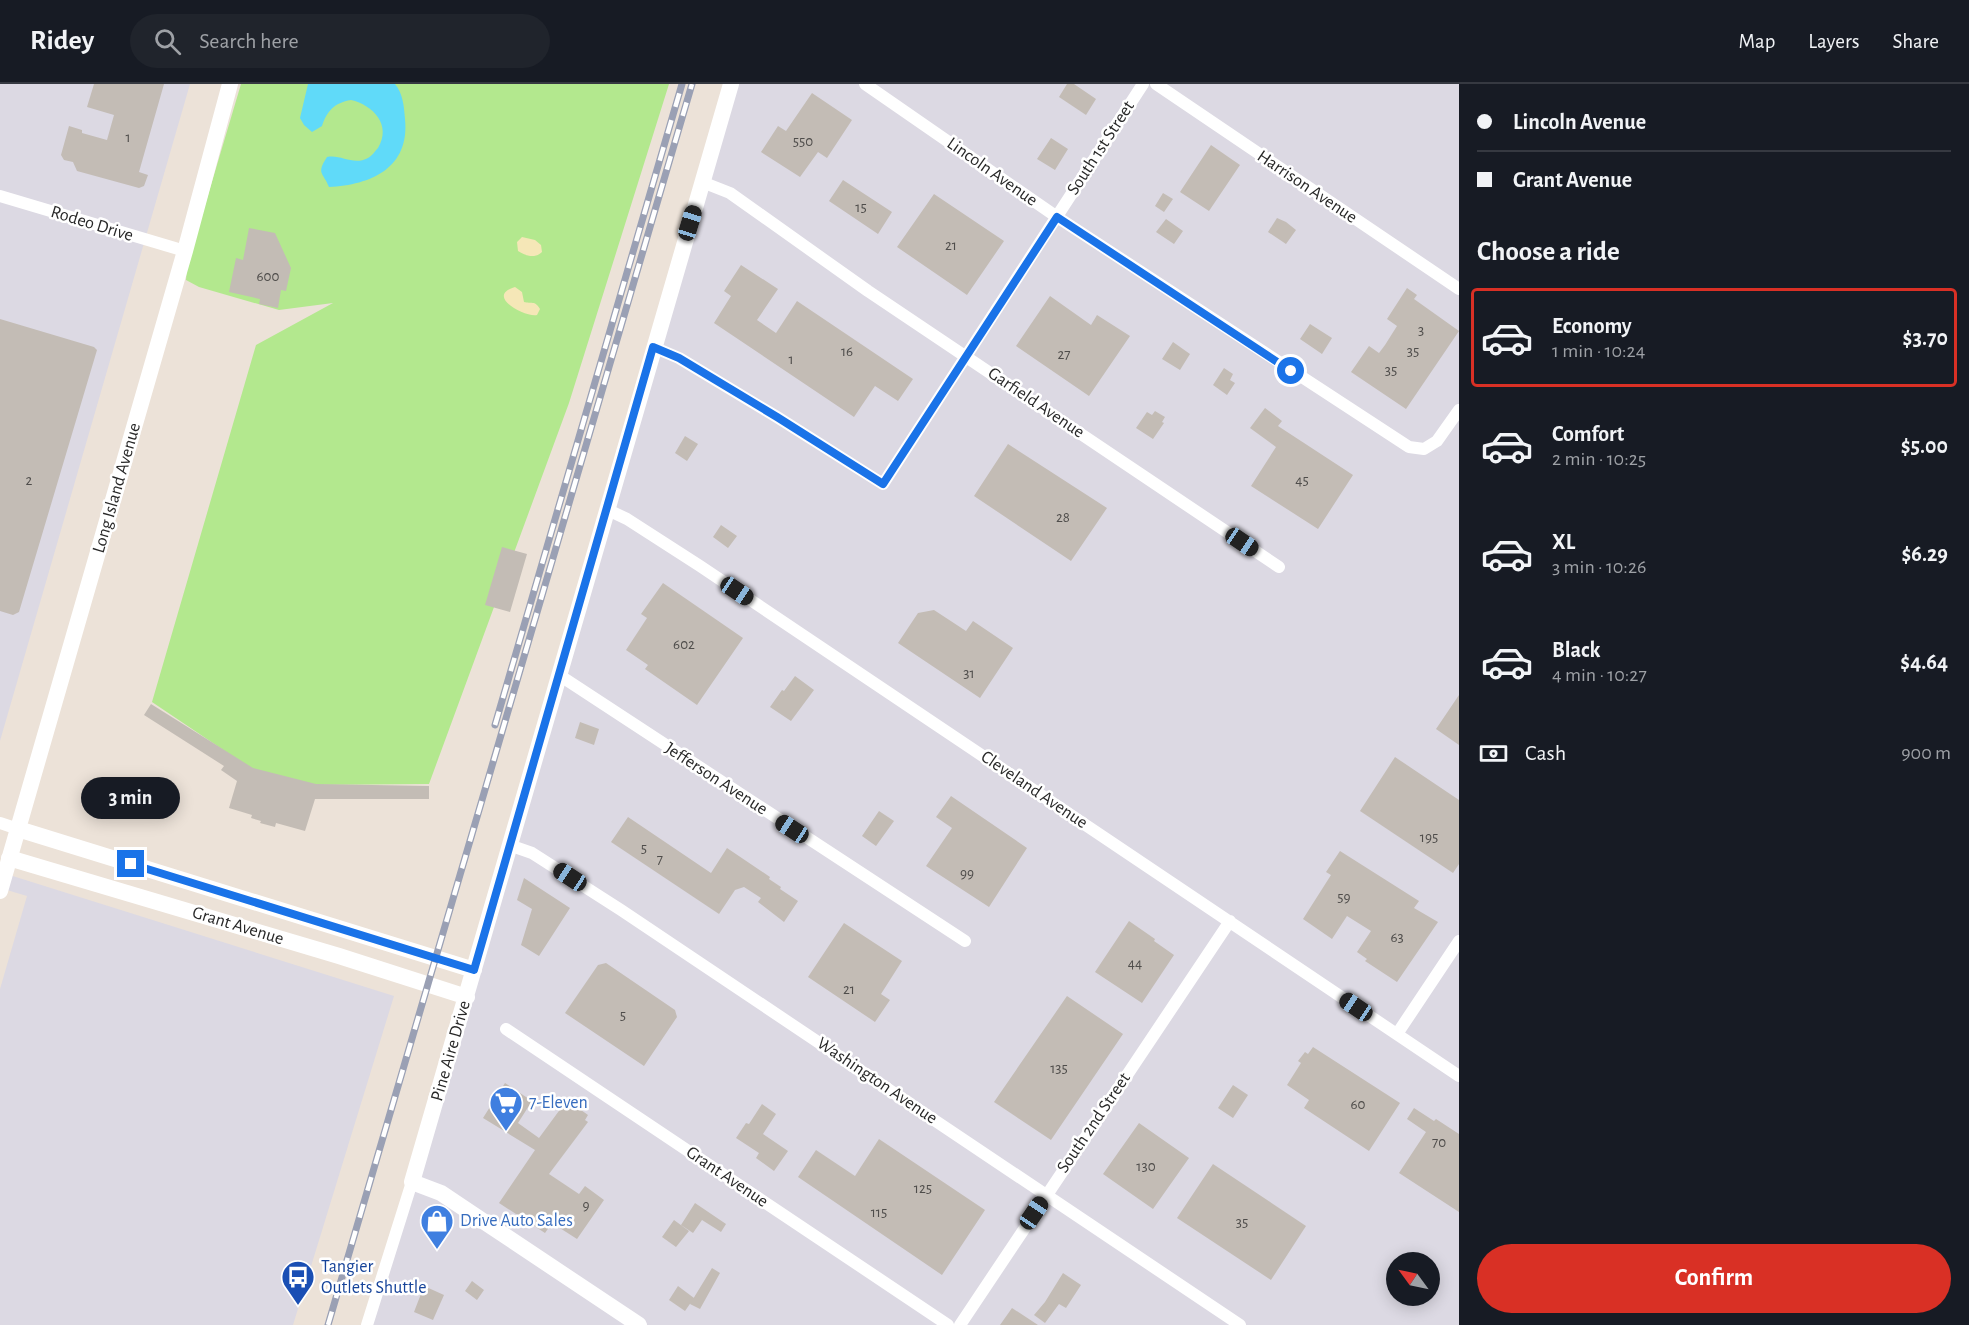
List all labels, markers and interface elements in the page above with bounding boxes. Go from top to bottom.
search box [130,14,550,68]
icon: search [151,25,184,58]
text: Ridey [30,27,94,55]
text: Search here [199,30,299,52]
text: Map [1739,31,1775,52]
text: Layers [1808,31,1859,52]
text: Share [1892,31,1939,52]
street label: South 1st Street [1064,98,1138,198]
text: Lincoln Avenue [1513,111,1646,133]
house number: 1 [125,130,131,145]
house number: 550 [793,134,813,149]
street label: Lincoln Avenue [943,134,1041,210]
street label: Harrison Avenue [1254,147,1360,227]
text: Grant Avenue [1513,169,1632,191]
house number: 15 [855,200,867,215]
street label: Rodeo Drive [49,203,135,245]
car [676,203,704,243]
house number: 21 [945,238,957,253]
text: Choose a ride [1477,238,1620,265]
house number: 600 [257,269,280,284]
icon: car [1480,311,1534,365]
text: Economy [1552,315,1632,337]
house number: 3 [1418,323,1424,338]
text: $3.70 [1903,327,1948,349]
text: 1 min · 10:24 [1552,341,1645,361]
house number: 16 [841,344,853,359]
house number: 35 [1407,344,1419,359]
house number: 27 [1057,347,1071,362]
house number: 1 [788,352,794,367]
route start [1277,357,1304,384]
house number: 35 [1385,363,1397,378]
street label: Garfield Avenue [985,364,1087,442]
icon: car [1480,419,1534,473]
street label: Long Island Avenue [90,421,144,555]
text: Comfort [1552,423,1624,445]
text: $5.00 [1901,435,1948,457]
text: 2 min · 10:25 [1552,449,1646,469]
house number: 2 [26,473,33,488]
house number: 45 [1295,473,1309,488]
house number: 28 [1056,510,1070,525]
car [1222,524,1262,560]
icon: car [1480,527,1534,581]
text: XL [1552,531,1575,553]
text: $6.29 [1901,543,1948,565]
text: 3 min · 10:26 [1552,557,1646,577]
car [717,573,757,609]
icon: car [1480,635,1534,689]
house number: 602 [673,637,695,652]
text: Black [1552,639,1600,661]
text: $4.64 [1900,651,1948,673]
text: 4 min · 10:27 [1552,665,1647,685]
house number: 31 [963,666,975,681]
icon: cash [1477,737,1510,770]
street label: Jefferson Avenue [662,739,770,819]
text: Cash [1525,742,1566,764]
text: 900 m [1901,743,1951,763]
street label: Cleveland Avenue [977,748,1091,832]
callout: 3 min [82,777,180,819]
text: 3 min [109,788,152,808]
car [772,812,812,846]
house number: 195 [1420,830,1438,845]
house number: 5 [641,841,647,856]
route end [117,850,144,877]
house number: 7 [657,852,663,867]
car [550,860,590,894]
house number: 99 [960,866,974,881]
house number: 59 [1337,890,1351,905]
street label: Grant Avenue [190,904,286,948]
house number: 63 [1390,930,1404,945]
house number: 44 [1128,956,1142,971]
house number: 21 [843,982,855,997]
car [1336,989,1376,1025]
street label: Pine Aire Drive [428,999,474,1103]
house number: 5 [620,1008,626,1023]
street label: Washington Avenue [814,1034,940,1128]
house number: 135 [1050,1061,1068,1076]
street label: South 2nd Street [1054,1070,1134,1176]
supermarket icon: 7-Eleven [488,1085,524,1132]
place label: 7-Eleven [529,1094,588,1112]
house number: 60 [1351,1097,1366,1112]
house number: 70 [1432,1135,1446,1150]
street label: Grant Avenue [683,1143,771,1211]
house number: 130 [1136,1159,1156,1174]
house number: 125 [914,1181,932,1196]
car [1016,1193,1052,1233]
house number: 9 [582,1198,590,1213]
shop icon: Drive Auto Sales [419,1203,455,1250]
house number: 115 [871,1205,887,1220]
place label: Drive Auto Sales [460,1212,573,1230]
house number: 35 [1236,1215,1248,1230]
button: Confirm [1477,1244,1951,1313]
north arrow [1386,1252,1440,1306]
map controls [1386,1252,1440,1306]
place label: Tangier Outlets Shuttle [321,1258,427,1297]
bus stop icon: Tangier Outlets Shuttle [280,1259,316,1306]

